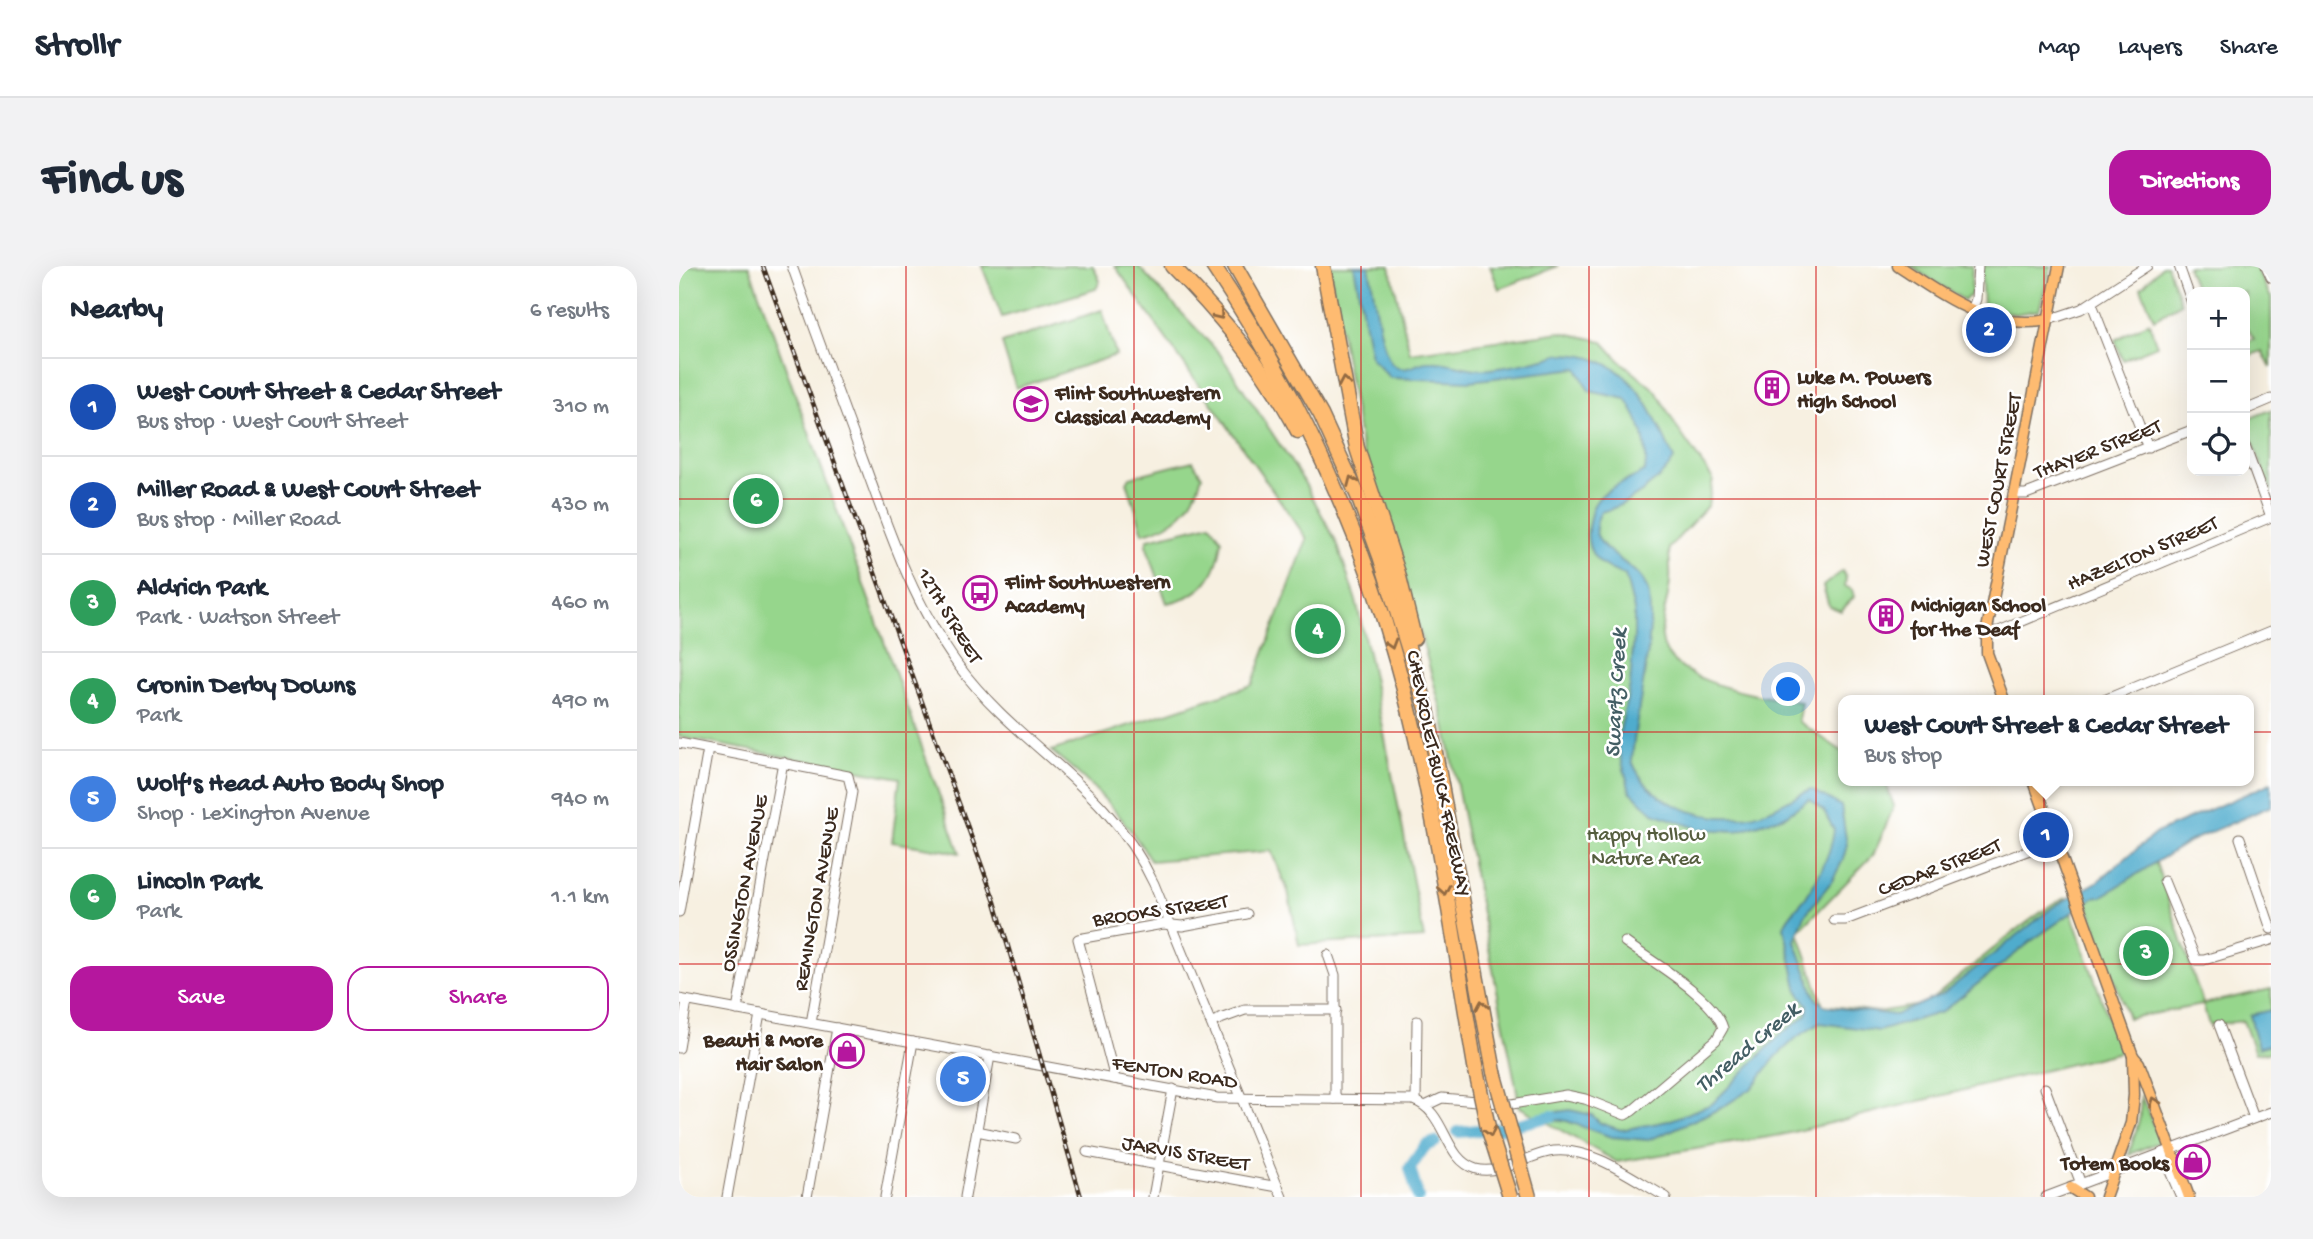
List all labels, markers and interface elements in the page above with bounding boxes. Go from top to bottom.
text: Strollr [35,29,119,67]
text: Map [2038,34,2080,63]
text: Layers [2118,34,2182,63]
text: Share [2220,34,2278,63]
button: Directions [2109,150,2271,215]
text: Find us [42,153,182,211]
map controls [2187,287,2250,476]
button: + [2187,287,2250,350]
text: Nearby [70,294,163,329]
text: 6 results [530,298,609,325]
pin: 2 [1966,304,2012,356]
one-way arrow [1210,308,1223,320]
button: − [2187,350,2250,413]
place label: Luke M. Powers High School [1797,367,1932,416]
building icon: Luke M. Powers High School [1753,369,1791,407]
one-way arrow [1338,376,1353,388]
text: West Court Street & Cedar Street [137,378,500,409]
place label: Flint Southwestern Classical Academy [1054,383,1221,432]
school or university icon: Flint Southwestern Classical Academy [1012,385,1050,423]
street label: WEST COURT STREET [1971,391,2030,570]
text: 1 [88,394,98,421]
text: 310 m [553,394,609,421]
text: Bus stop · West Court Street [137,409,407,436]
button: locate [2187,413,2250,476]
street label: THAYER STREET [2030,415,2166,487]
pin: 6 [733,475,779,527]
text: Miller Road & West Court Street [137,476,479,507]
one-way arrow [1346,476,1360,489]
text: 2 [87,492,99,519]
text: 430 m [551,492,609,519]
text: Bus stop · Miller Road [137,507,339,534]
street label: HAZELTON STREET [2064,512,2223,598]
street label: 12TH STREET [909,564,987,670]
place label: Flint Southwestern Academy [1004,572,1171,621]
text: Aldrich Park [137,574,267,605]
bus stop icon: Flint Southwestern Academy [961,574,999,612]
text: 3 [87,590,99,617]
text: 460 m [552,590,609,617]
place label: Michigan School for the Deaf [1910,595,2047,644]
building icon: Michigan School for the Deaf [1867,597,1905,635]
text: Park · Watson Street [137,605,339,632]
pin: 4 [1295,605,1341,657]
water label: Swartz Creek [1601,625,1634,758]
one-way arrow [1383,638,1398,650]
street label: CHEVROLET-BUICK FREEWAY [1398,648,1475,899]
text: Cronin Derby Downs [137,672,355,703]
your location [1771,672,1805,706]
text: 4 [88,688,98,715]
text: 490 m [552,688,609,715]
popup [1838,695,2254,786]
text: Park [137,703,181,730]
text: West Court Street & Cedar Street [1864,712,2228,743]
text: Bus stop [1864,743,1942,770]
text: Wolf's Head Auto Body Shop [137,770,444,801]
text: 5 [87,786,99,813]
text: 940 m [552,786,609,813]
street label: OSSINGTON AVENUE [717,792,776,974]
text: Shop · Lexington Avenue [137,801,370,828]
street label: REMINGTON AVENUE [790,805,847,993]
pin: 1 [2023,809,2069,861]
park label: Happy Hollow Nature Area [1587,824,1706,873]
street label: CEDAR STREET [1875,834,2006,904]
text: Lincoln Park [137,868,261,899]
text: 6 [87,884,99,911]
text: 1.1 km [551,884,609,911]
one-way arrow [1436,884,1451,896]
street label: BROOKS STREET [1090,890,1231,934]
text: Park [137,899,181,926]
pin: 3 [2123,927,2169,979]
button: Save [70,966,333,1031]
button: Share [347,966,609,1031]
water label: Thread Creek [1691,996,1808,1100]
one-way arrow [1476,999,1491,1011]
place label: Beauti & More Hair Salon [702,1030,824,1079]
shop icon: Beauti & More Hair Salon [828,1032,866,1070]
street label: FENTON ROAD [1109,1052,1239,1097]
pin: 5 [940,1053,986,1105]
one-way arrow [2148,1096,2162,1108]
one-way arrow [1482,1126,1496,1138]
street label: JARVIS STREET [1120,1132,1252,1179]
shop icon: Totem Books [2174,1143,2212,1181]
place label: Totem Books [2059,1153,2170,1178]

